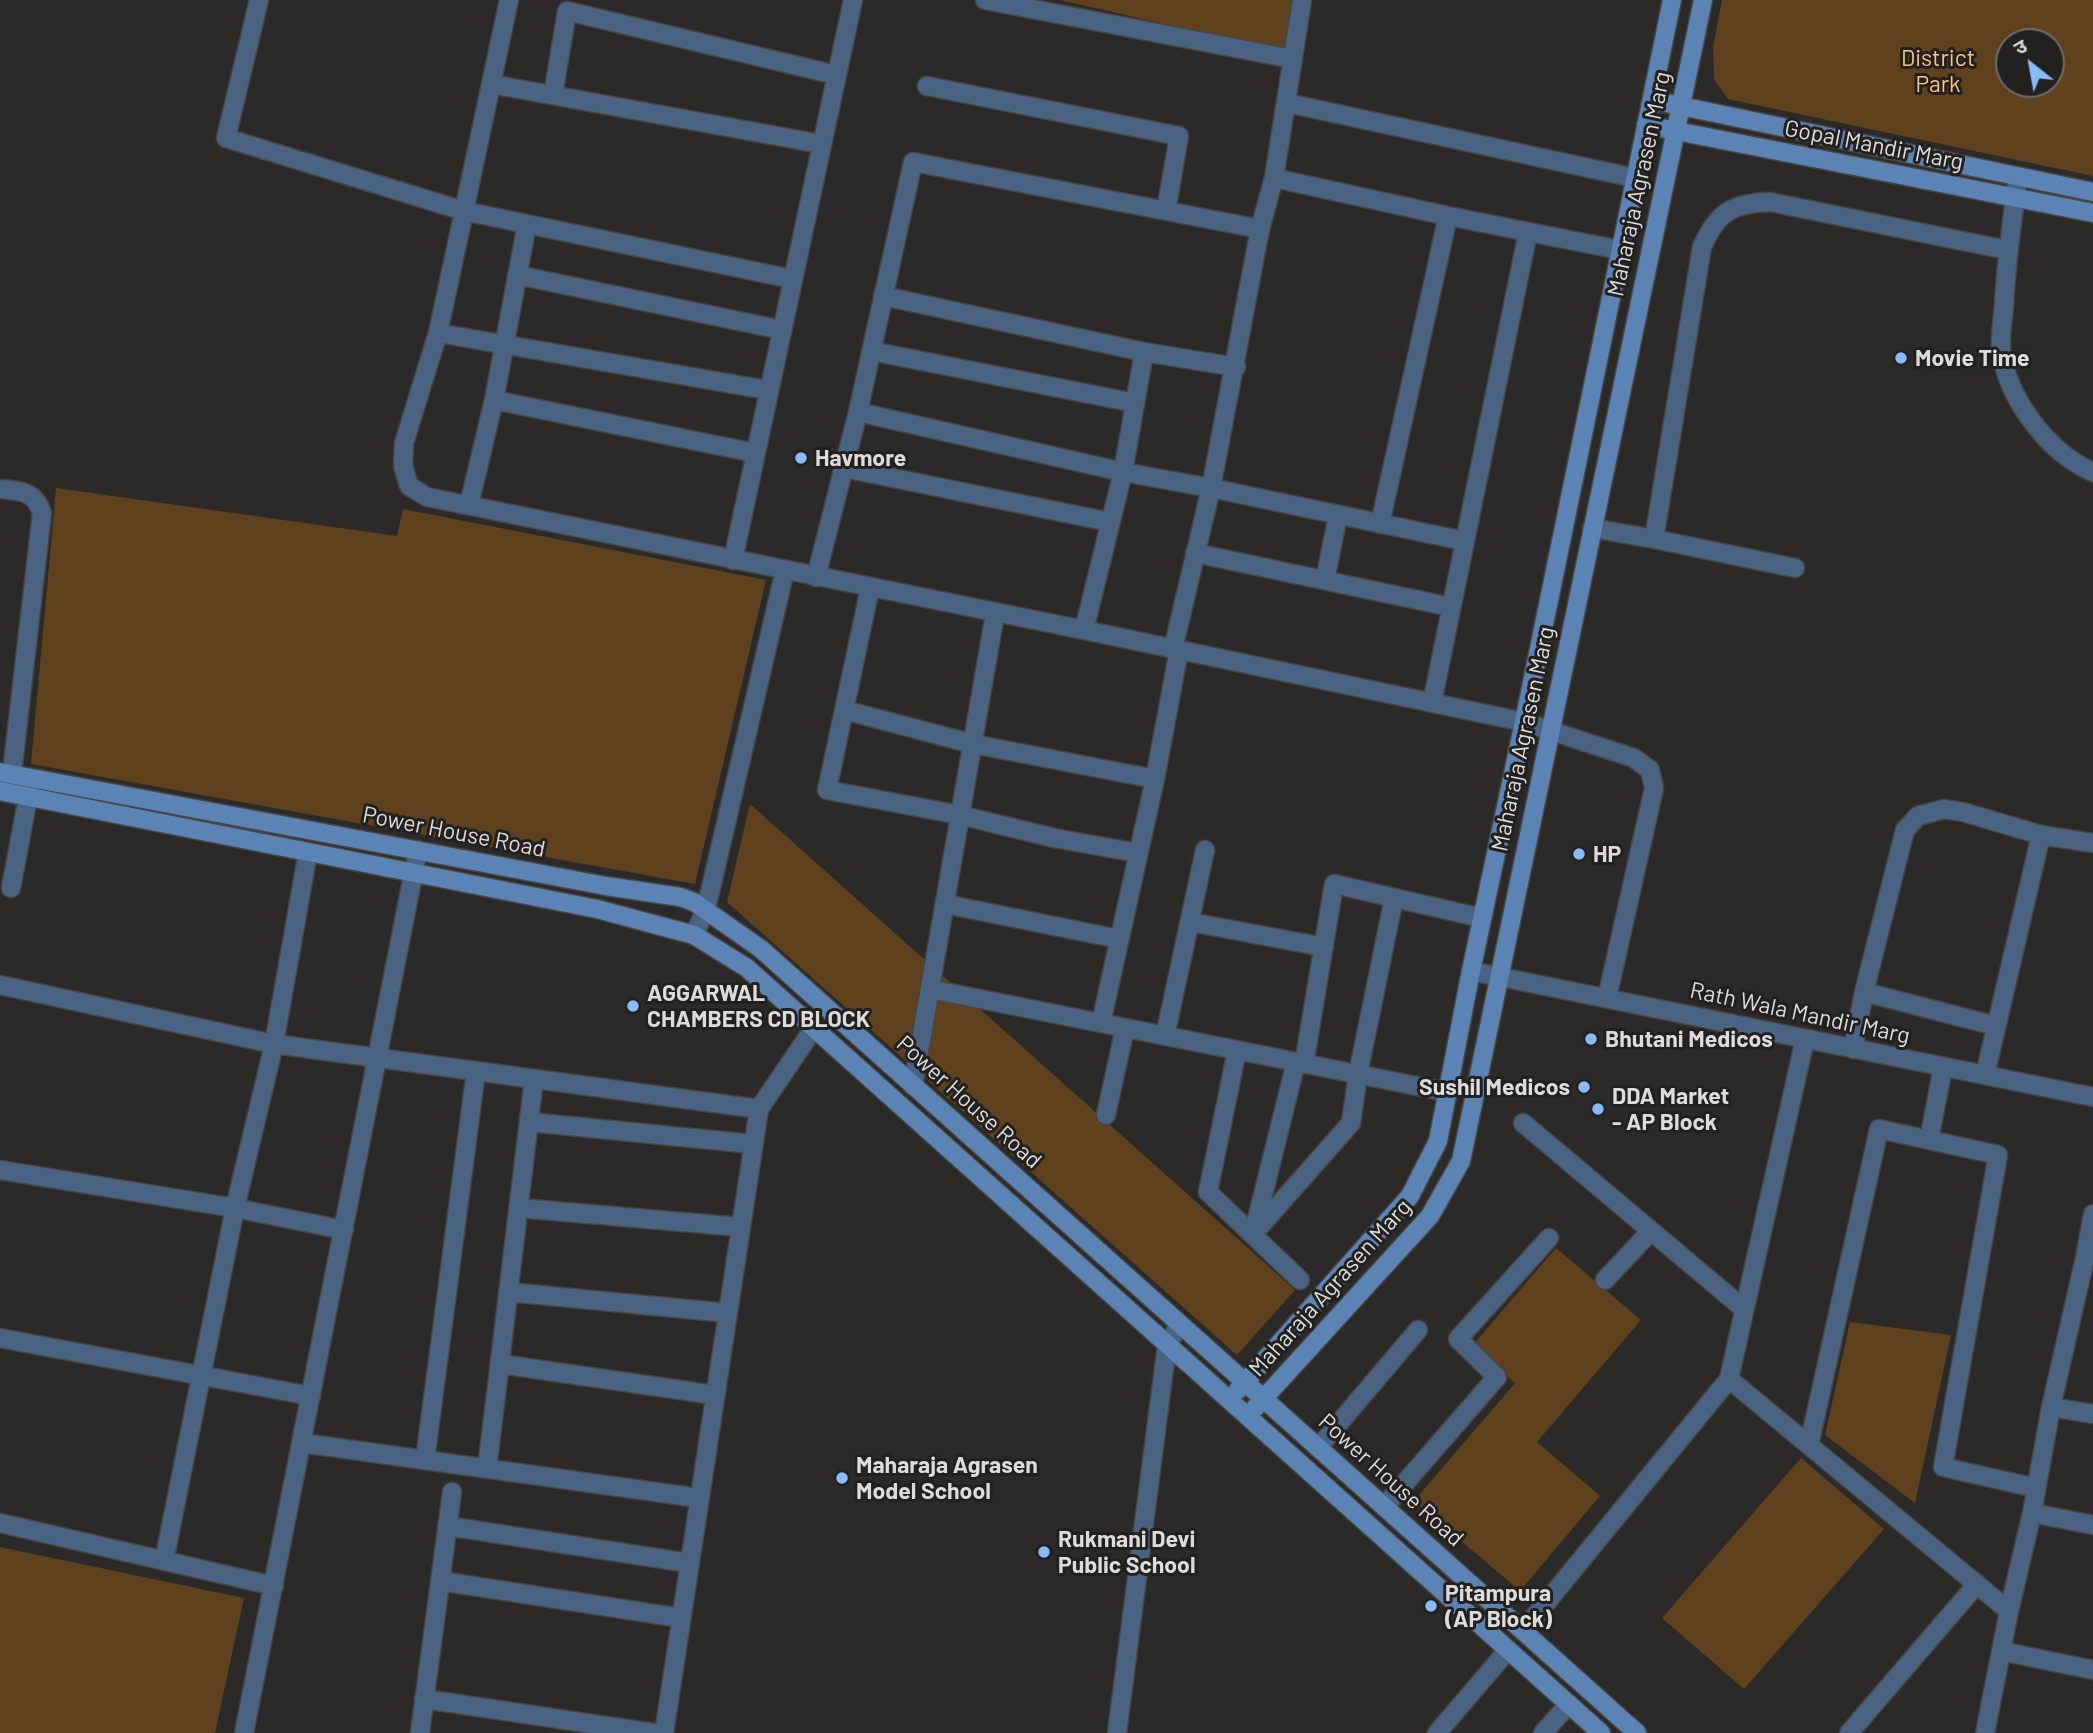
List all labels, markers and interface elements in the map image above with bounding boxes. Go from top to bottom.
north arrow [1995,28,2065,98]
text: उ [2009,34,2031,59]
park label: District Park [1901,44,1975,98]
street label: Maharaja Agrasen Marg [1602,69,1676,299]
street label: Gopal Mandir Marg [1782,114,1966,176]
place label: Movie Time [1915,344,2029,372]
marker: Movie Time [1893,350,1909,366]
place label: Havmore [815,444,906,472]
marker: Havmore [793,450,809,466]
street label: Maharaja Agrasen Marg [1486,624,1560,854]
street label: Power House Road [360,801,548,863]
place label: HP [1593,840,1621,868]
marker: HP [1571,846,1587,862]
street label: Rath Wala Mandir Marg [1688,976,1912,1050]
place label: AGGARWAL CHAMBERS CD BLOCK [647,979,870,1033]
marker: AGGARWAL CHAMBERS CD BLOCK [625,998,641,1014]
place label: Bhutani Medicos [1605,1025,1773,1053]
street label: Power House Road [891,1030,1047,1174]
marker: Bhutani Medicos [1583,1031,1599,1047]
place label: Sushil Medicos [1419,1073,1570,1101]
marker: Sushil Medicos [1576,1079,1592,1095]
place label: DDA Market - AP Block [1612,1082,1729,1136]
marker: DDA Market - AP Block [1590,1101,1606,1117]
street label: Maharaja Agrasen Marg [1243,1194,1417,1382]
street label: Power House Road [1313,1408,1469,1552]
place label: Maharaja Agrasen Model School [856,1451,1038,1505]
marker: Maharaja Agrasen Model School [834,1470,850,1486]
place label: Rukmani Devi Public School [1058,1525,1195,1579]
marker: Rukmani Devi Public School [1036,1544,1052,1560]
place label: Pitampura (AP Block) [1445,1579,1552,1633]
marker: Pitampura (AP Block) [1423,1598,1439,1614]

